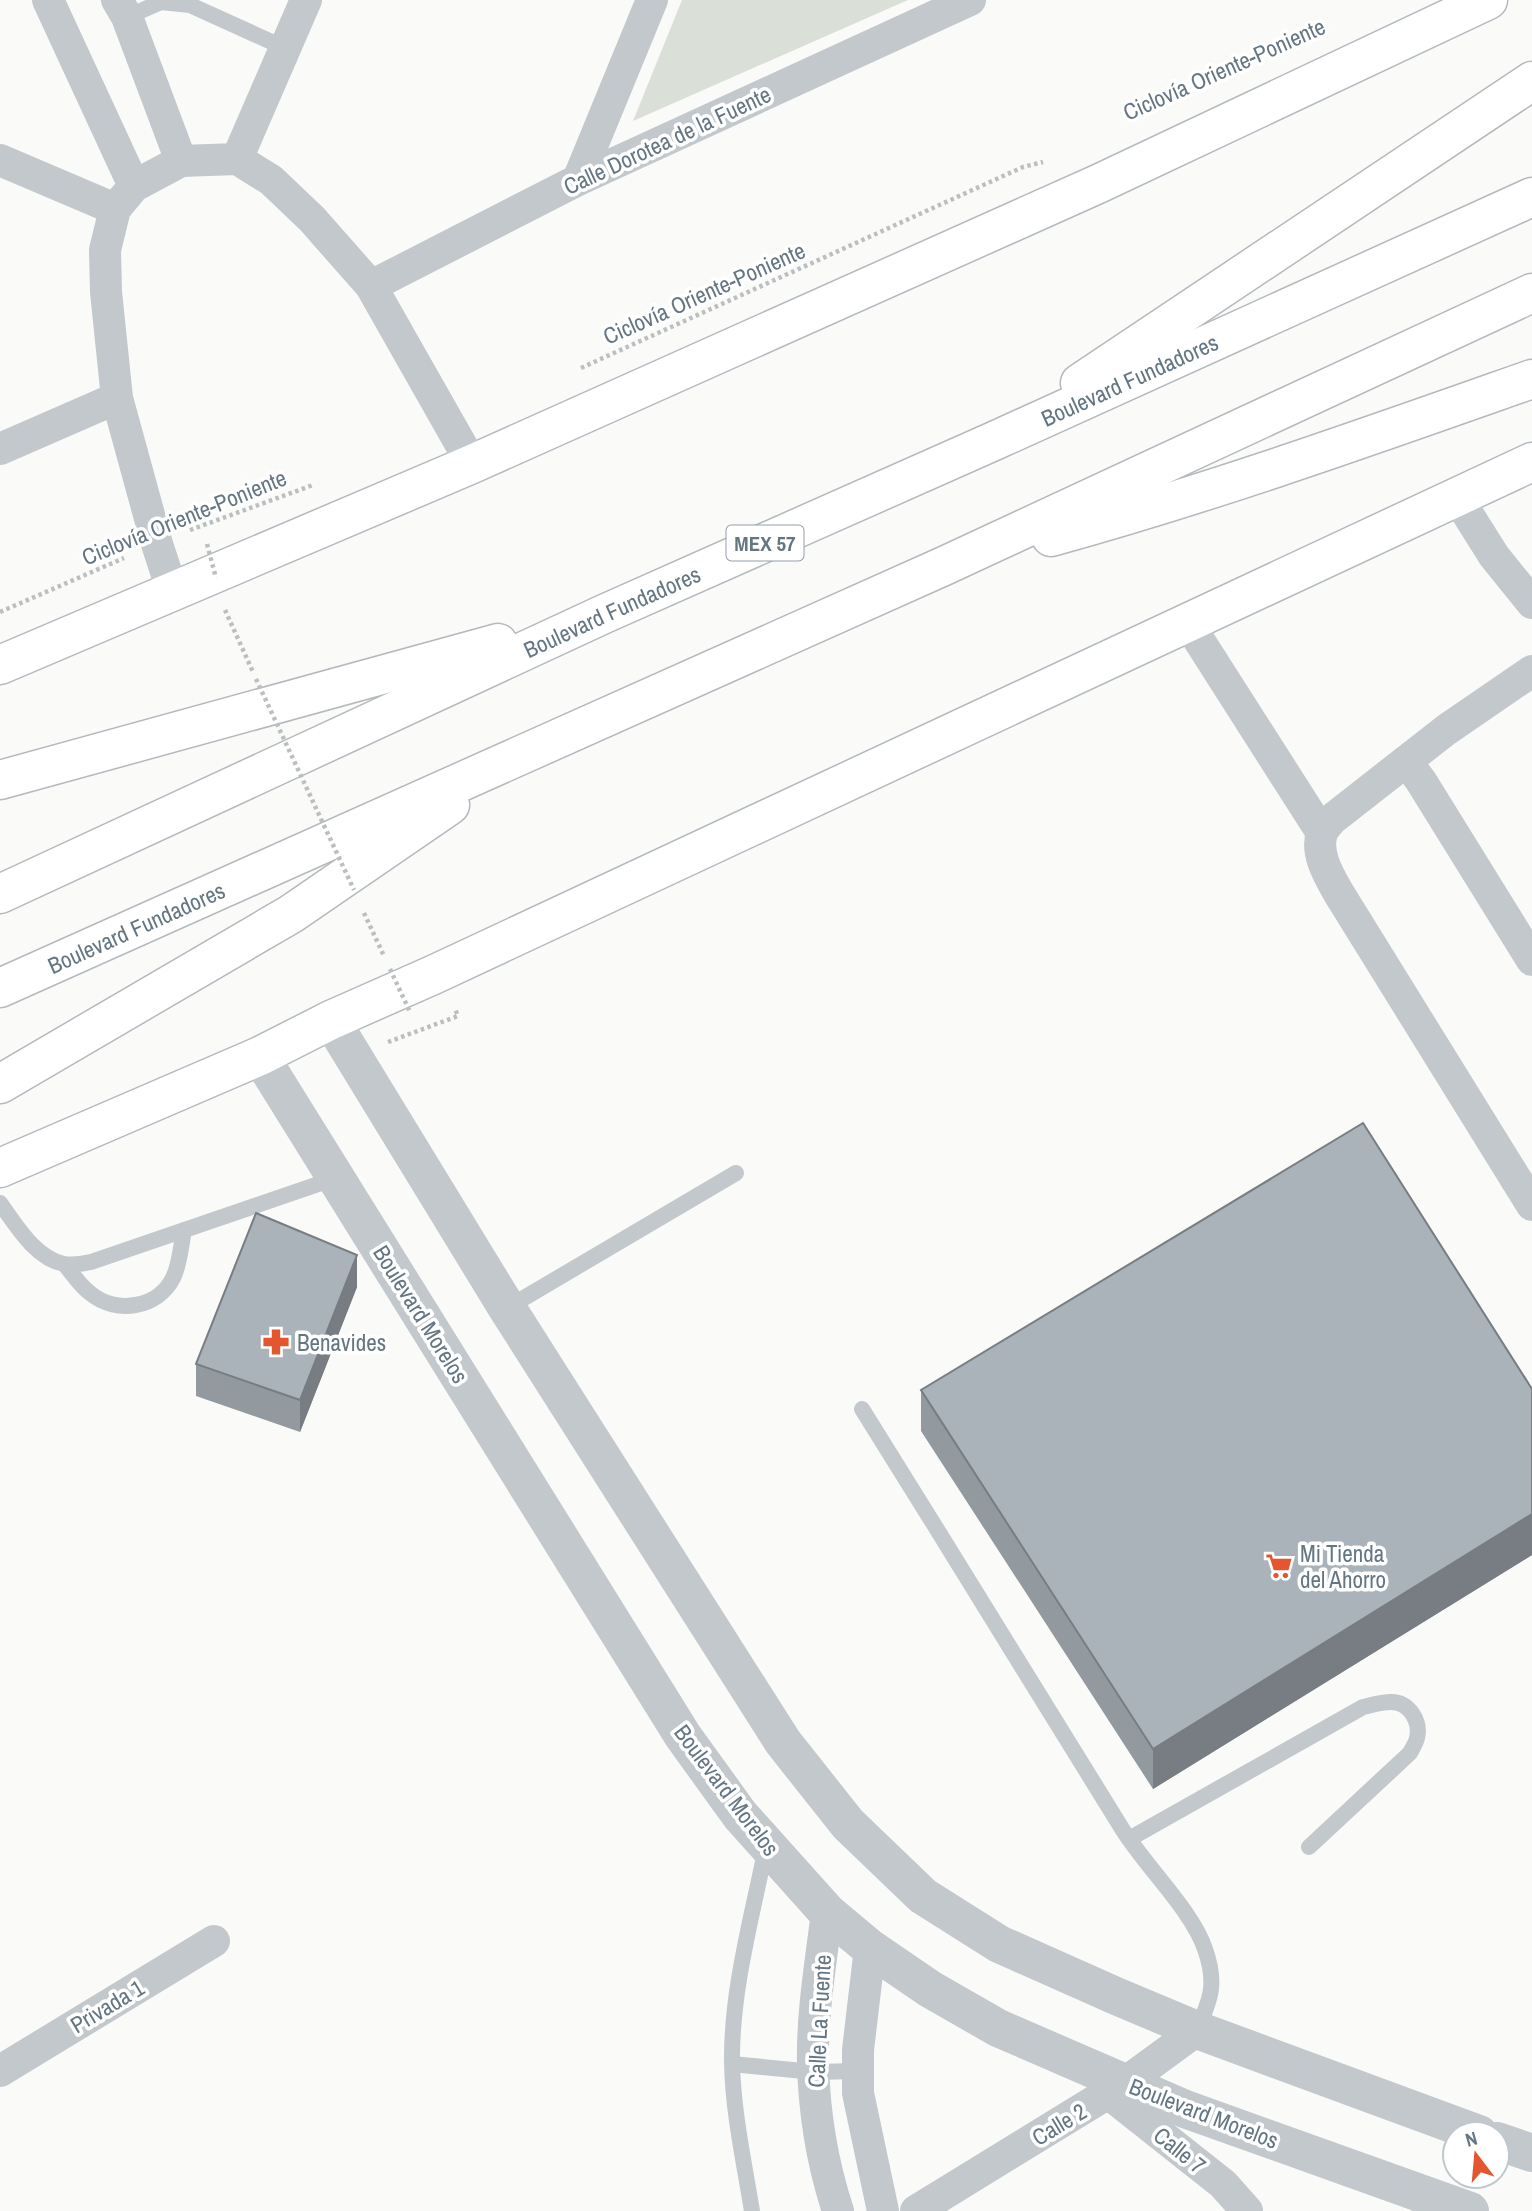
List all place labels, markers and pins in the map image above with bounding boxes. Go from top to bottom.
pharmacy icon: Benavides [261,1327,291,1357]
place label: Benavides [297,1327,386,1358]
place label: Mi Tienda del Ahorro [1300,1538,1386,1595]
supermarket icon: Mi Tienda del Ahorro [1264,1551,1294,1581]

